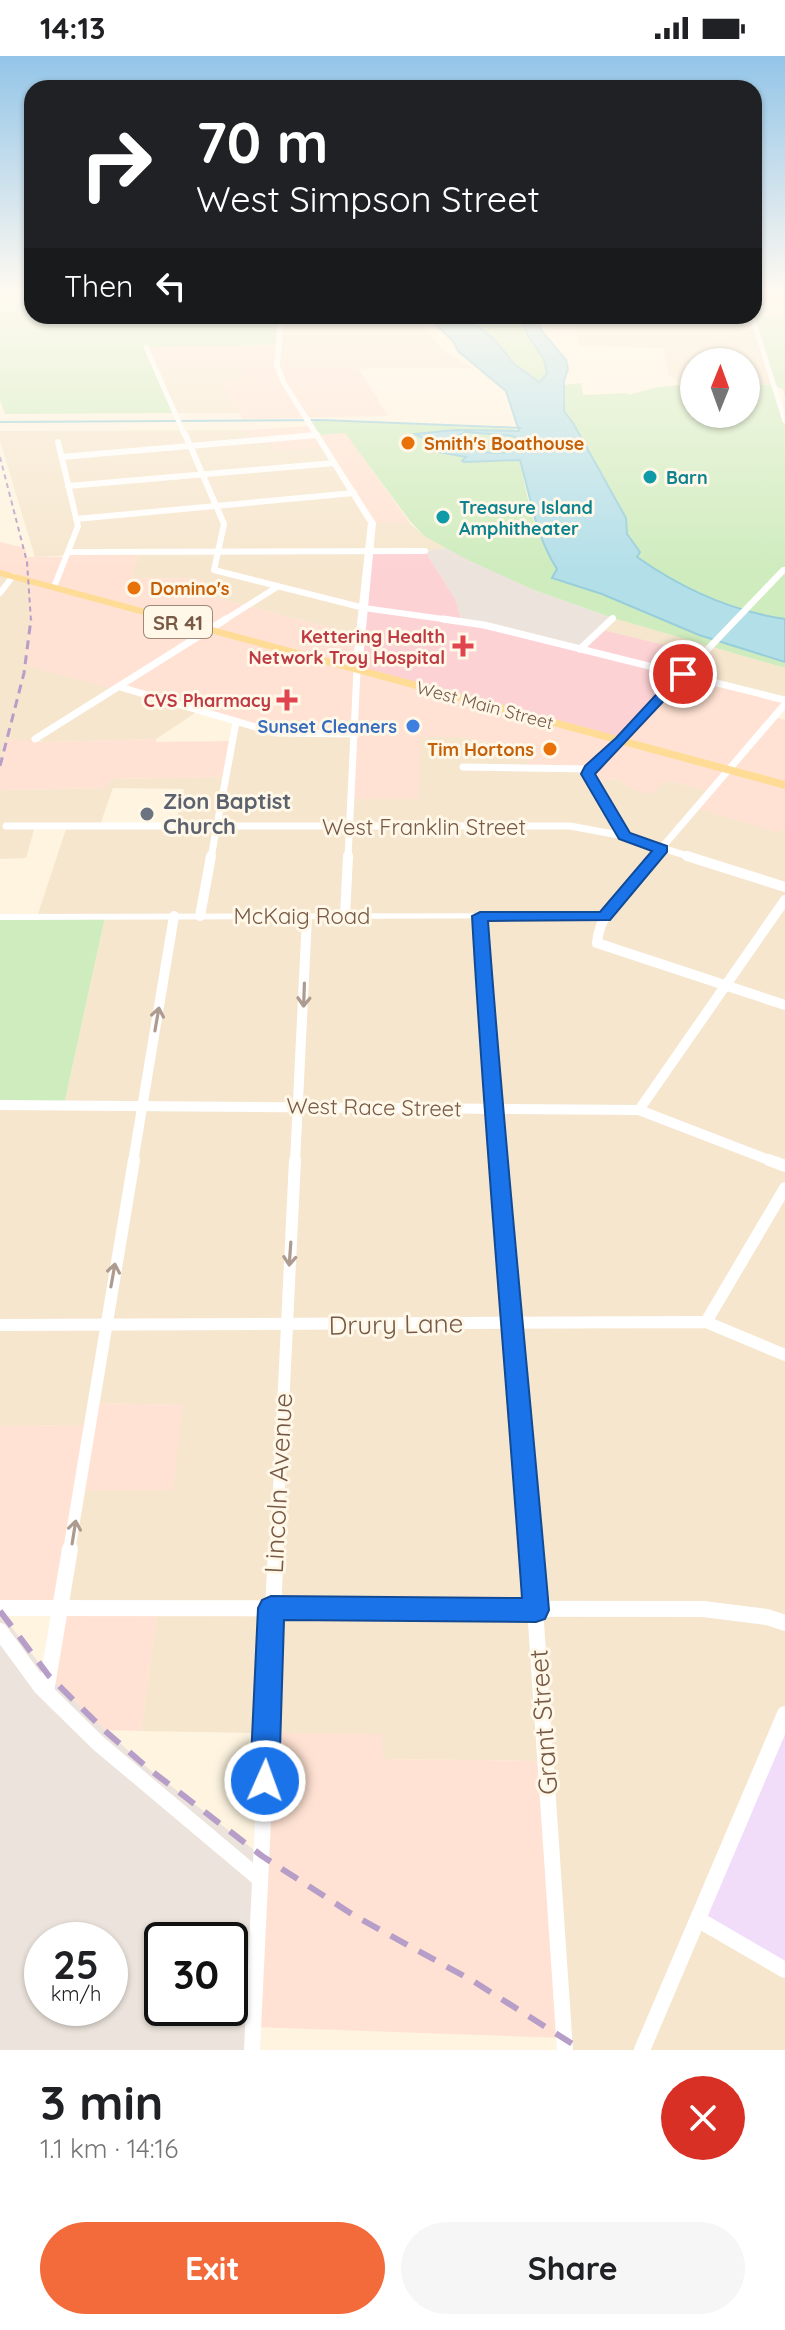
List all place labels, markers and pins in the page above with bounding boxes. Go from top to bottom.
place label: Smith's Boathouse [424,432,584,455]
marker: Smith's Boathouse [399,434,417,452]
place label: Barn [666,466,708,489]
marker: Barn [641,468,659,486]
place label: Treasure Island Amphitheater [459,496,593,540]
marker: Treasure Island Amphitheater [434,508,452,526]
place label: Domino's [150,577,230,600]
marker: Domino's [125,579,143,597]
place label: Kettering Health Network Troy Hospital [249,625,445,669]
marker: Kettering Health Network Troy Hospital [452,635,474,657]
pin [649,640,717,708]
place label: CVS Pharmacy [144,689,271,712]
marker: CVS Pharmacy [278,691,296,709]
place label: Sunset Cleaners [257,715,397,738]
marker: Sunset Cleaners [404,717,422,735]
place label: Tim Hortons [427,738,534,761]
marker: Tim Hortons [541,740,559,758]
place label: Zion Baptist Church [163,787,291,840]
marker: Zion Baptist Church [138,805,156,823]

